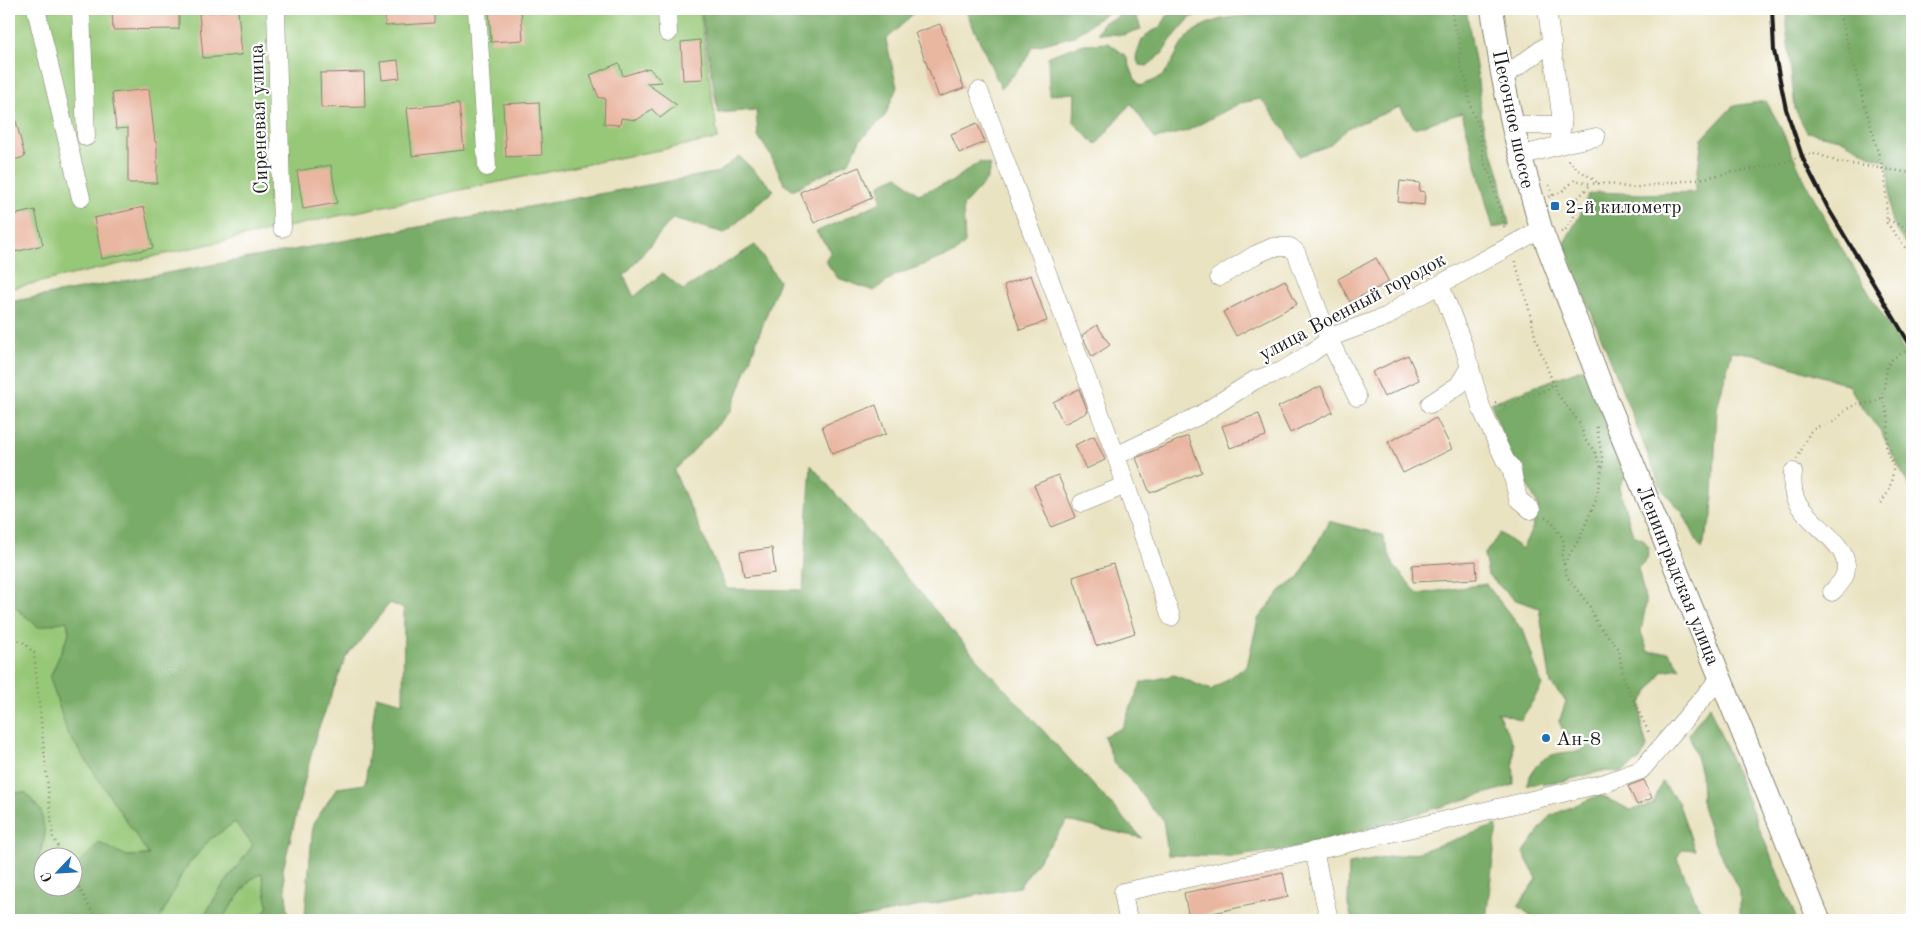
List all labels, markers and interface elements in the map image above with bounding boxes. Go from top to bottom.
street label: Сиреневая улица [247,43,273,194]
street label: Песочное шоссе [1488,48,1536,191]
place label: 2-й километр [1565,198,1682,218]
marker: 2-й километр [1549,200,1561,212]
street label: улица Военный городок [1256,250,1450,365]
street label: Ленинградская улица [1632,483,1722,669]
place label: Ан-8 [1556,730,1601,750]
marker: Ан-8 [1540,732,1552,744]
north arrow [32,846,82,896]
text: С [39,870,55,884]

